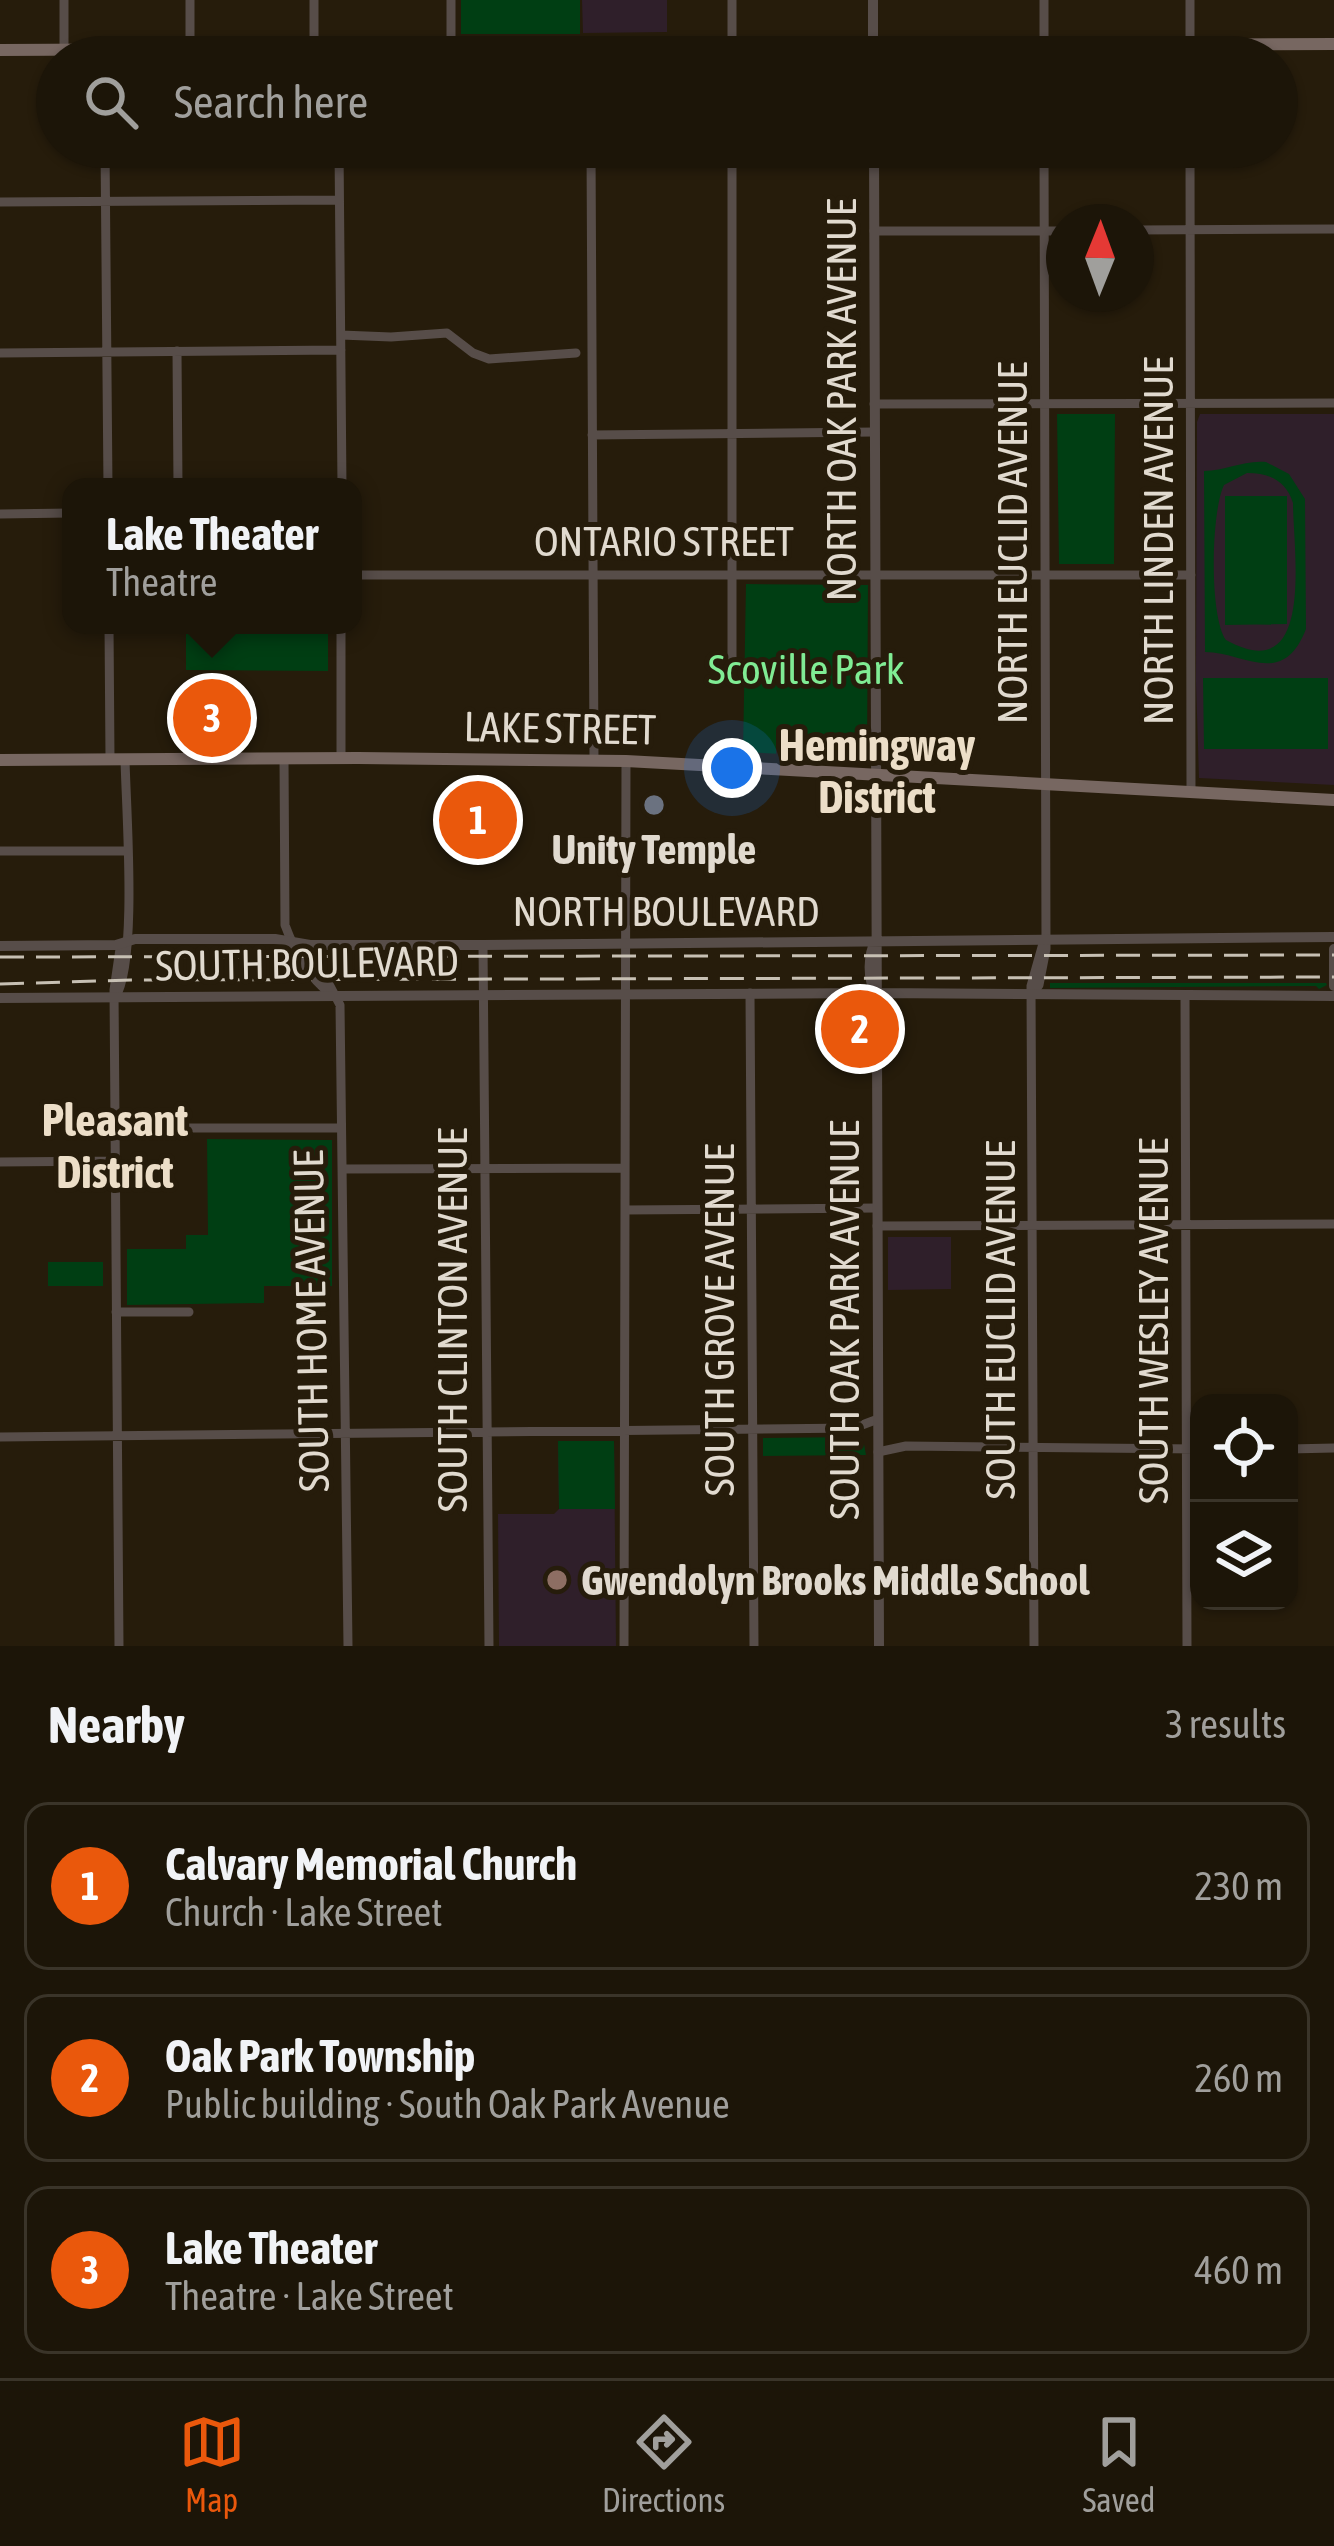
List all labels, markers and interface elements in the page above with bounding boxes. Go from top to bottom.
search box [36,36,1298,168]
icon: search [78,69,144,135]
text: Search here [174,76,368,128]
street label: NORTH OAK PARK AVENUE [817,198,865,601]
north arrow [1046,204,1154,312]
street label: NORTH LINDEN AVENUE [1134,357,1182,725]
street label: NORTH EUCLID AVENUE [988,362,1036,724]
popup [62,478,362,634]
text: Lake Theater [106,508,318,560]
street label: ONTARIO STREET [534,517,794,565]
text: Theatre [106,560,218,604]
park label: Scoville Park [708,645,904,693]
pin: 3 [173,673,251,763]
street label: LAKE STREET [463,702,657,754]
district label: Hemingway District [779,719,976,823]
your location [702,738,762,798]
pin: 1 [439,775,517,865]
marker: Unity Temple [641,792,667,818]
place label: Unity Temple [552,825,756,873]
street label: NORTH BOULEVARD [512,887,820,935]
street label: SOUTH BOULEVARD [155,936,459,990]
pin: 2 [821,984,899,1074]
district label: Pleasant District [42,1094,188,1198]
street label: SOUTH OAK PARK AVENUE [820,1120,868,1520]
street label: SOUTH CLINTON AVENUE [428,1128,476,1512]
street label: SOUTH WESLEY AVENUE [1129,1138,1177,1504]
street label: SOUTH EUCLID AVENUE [976,1140,1024,1500]
street label: SOUTH GROVE AVENUE [695,1144,743,1496]
street label: SOUTH HOME AVENUE [284,1150,338,1492]
map controls [1190,1394,1298,1610]
button: locate [1190,1394,1298,1502]
button: layers [1190,1502,1298,1610]
place label: Gwendolyn Brooks Middle School [581,1556,1090,1604]
marker: Gwendolyn Brooks Middle School [544,1567,570,1593]
text: Nearby [48,1695,185,1754]
text: 3 results [1165,1702,1286,1746]
text: Calvary Memorial Church [165,1838,577,1890]
text: 1 [81,1864,99,1908]
text: 230 m [1195,1864,1283,1908]
text: Church · Lake Street [165,1890,442,1934]
text: Oak Park Township [165,2030,475,2082]
text: 2 [81,2056,99,2100]
text: 260 m [1195,2056,1283,2100]
text: Public building · South Oak Park Avenue [165,2082,730,2126]
text: Lake Theater [165,2222,377,2274]
text: 3 [81,2248,99,2292]
text: 460 m [1195,2248,1283,2292]
text: Theatre · Lake Street [165,2274,454,2318]
tab: Map [179,2409,245,2519]
tab: Directions [602,2409,725,2519]
tab: Saved [1082,2409,1155,2519]

